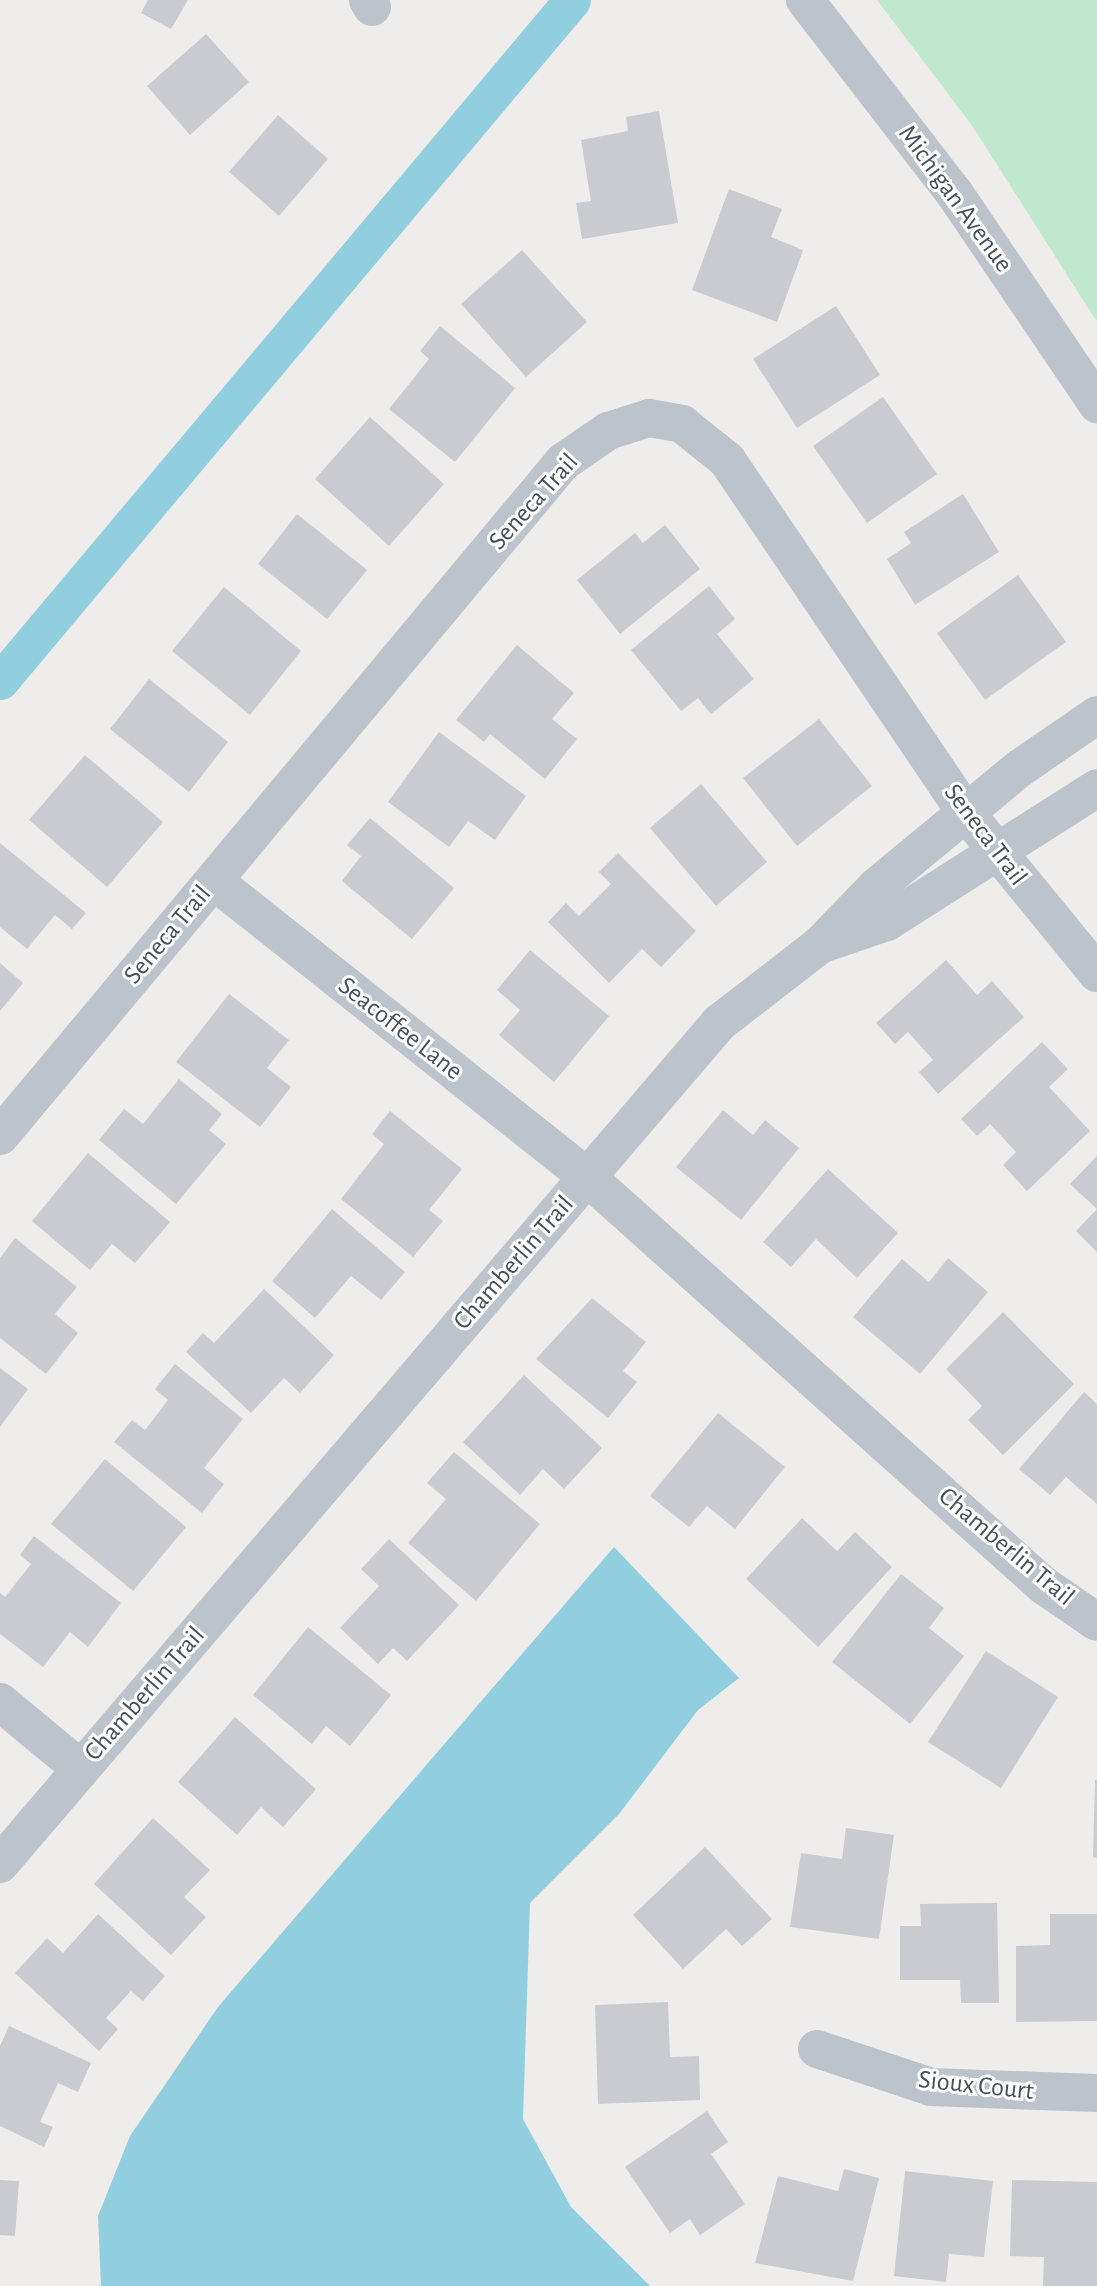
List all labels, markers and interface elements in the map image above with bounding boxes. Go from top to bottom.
street label: Michigan Avenue [891,119,1019,279]
street label: Seneca Trail [483,447,585,557]
street label: Seneca Trail [937,778,1033,892]
street label: Seneca Trail [118,879,218,991]
street label: Seacoffee Lane [332,971,468,1087]
street label: Chamberlin Trail [447,1189,581,1337]
street label: Chamberlin Trail [932,1481,1080,1613]
street label: Chamberlin Trail [78,1620,212,1768]
street label: Sioux Court [917,2064,1035,2108]

